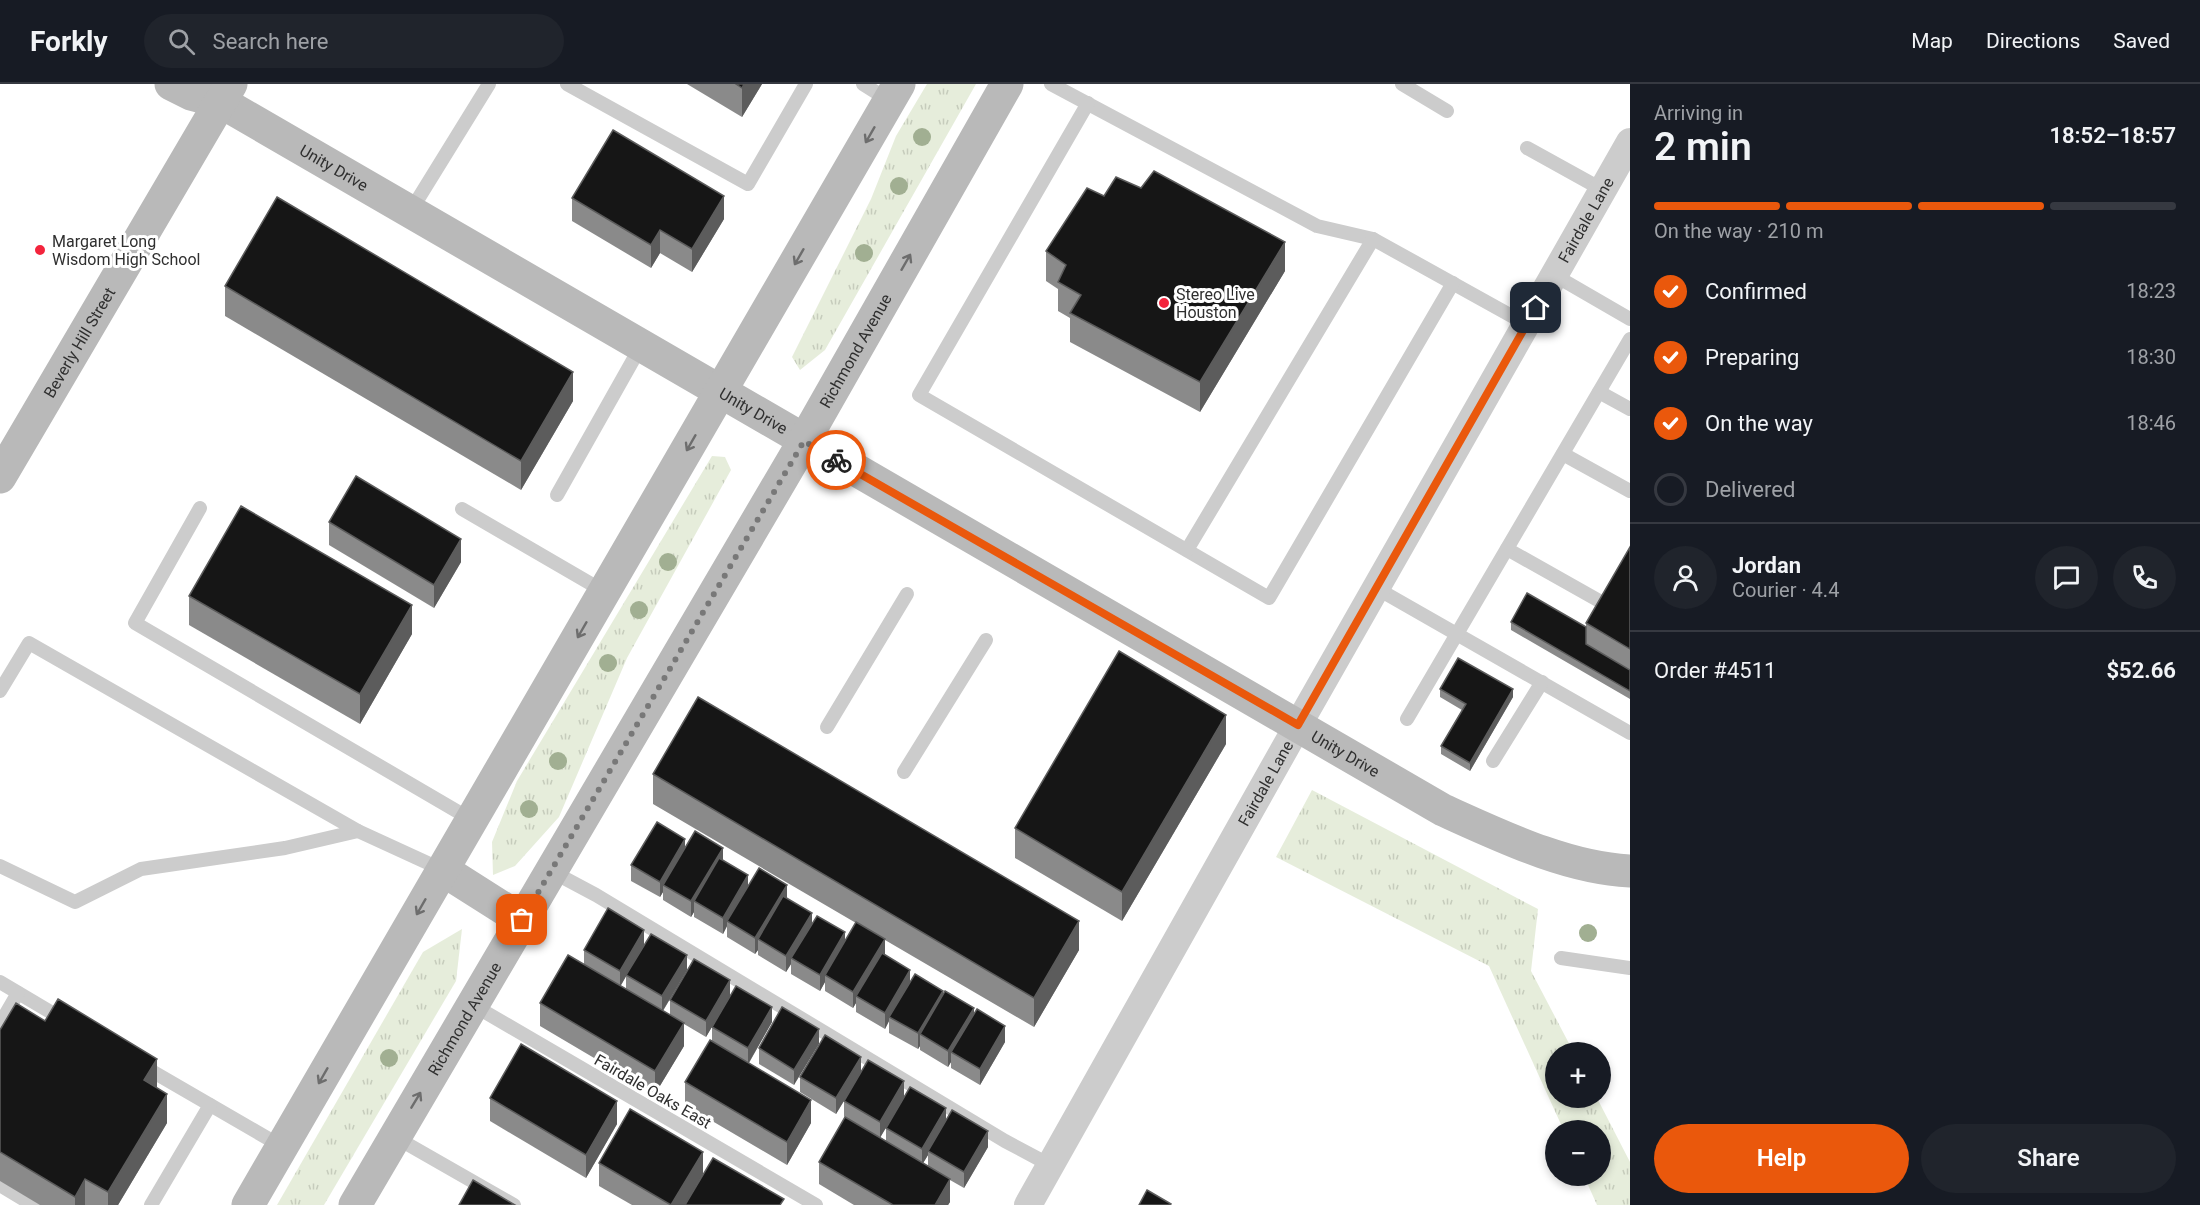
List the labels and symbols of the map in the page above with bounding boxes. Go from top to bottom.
one-way arrow [864,126,876,143]
street label: Unity Drive [296,141,371,195]
street label: Fairdale Lane [1554,174,1618,266]
place label: Margaret Long Wisdom High School [52,232,200,269]
marker: Margaret Long Wisdom High School [33,243,47,257]
one-way arrow [793,248,805,265]
one-way arrow [900,254,912,271]
pin [1510,282,1561,333]
street label: Beverly Hill Street [40,284,119,401]
place label: Stereo Live Houston [1176,285,1255,322]
street label: Richmond Avenue [816,291,896,411]
marker: Stereo Live Houston [1157,296,1171,310]
street label: Unity Drive [716,384,791,438]
courier [806,430,866,490]
one-way arrow [685,434,697,451]
one-way arrow [576,621,588,638]
street label: Unity Drive [1308,727,1383,781]
street label: Fairdale Lane [1234,737,1297,830]
pin [496,894,547,945]
one-way arrow [415,898,427,915]
street label: Richmond Avenue [424,959,506,1079]
street label: Fairdale Oaks East [591,1050,715,1133]
one-way arrow [316,1067,328,1084]
one-way arrow [411,1092,423,1109]

